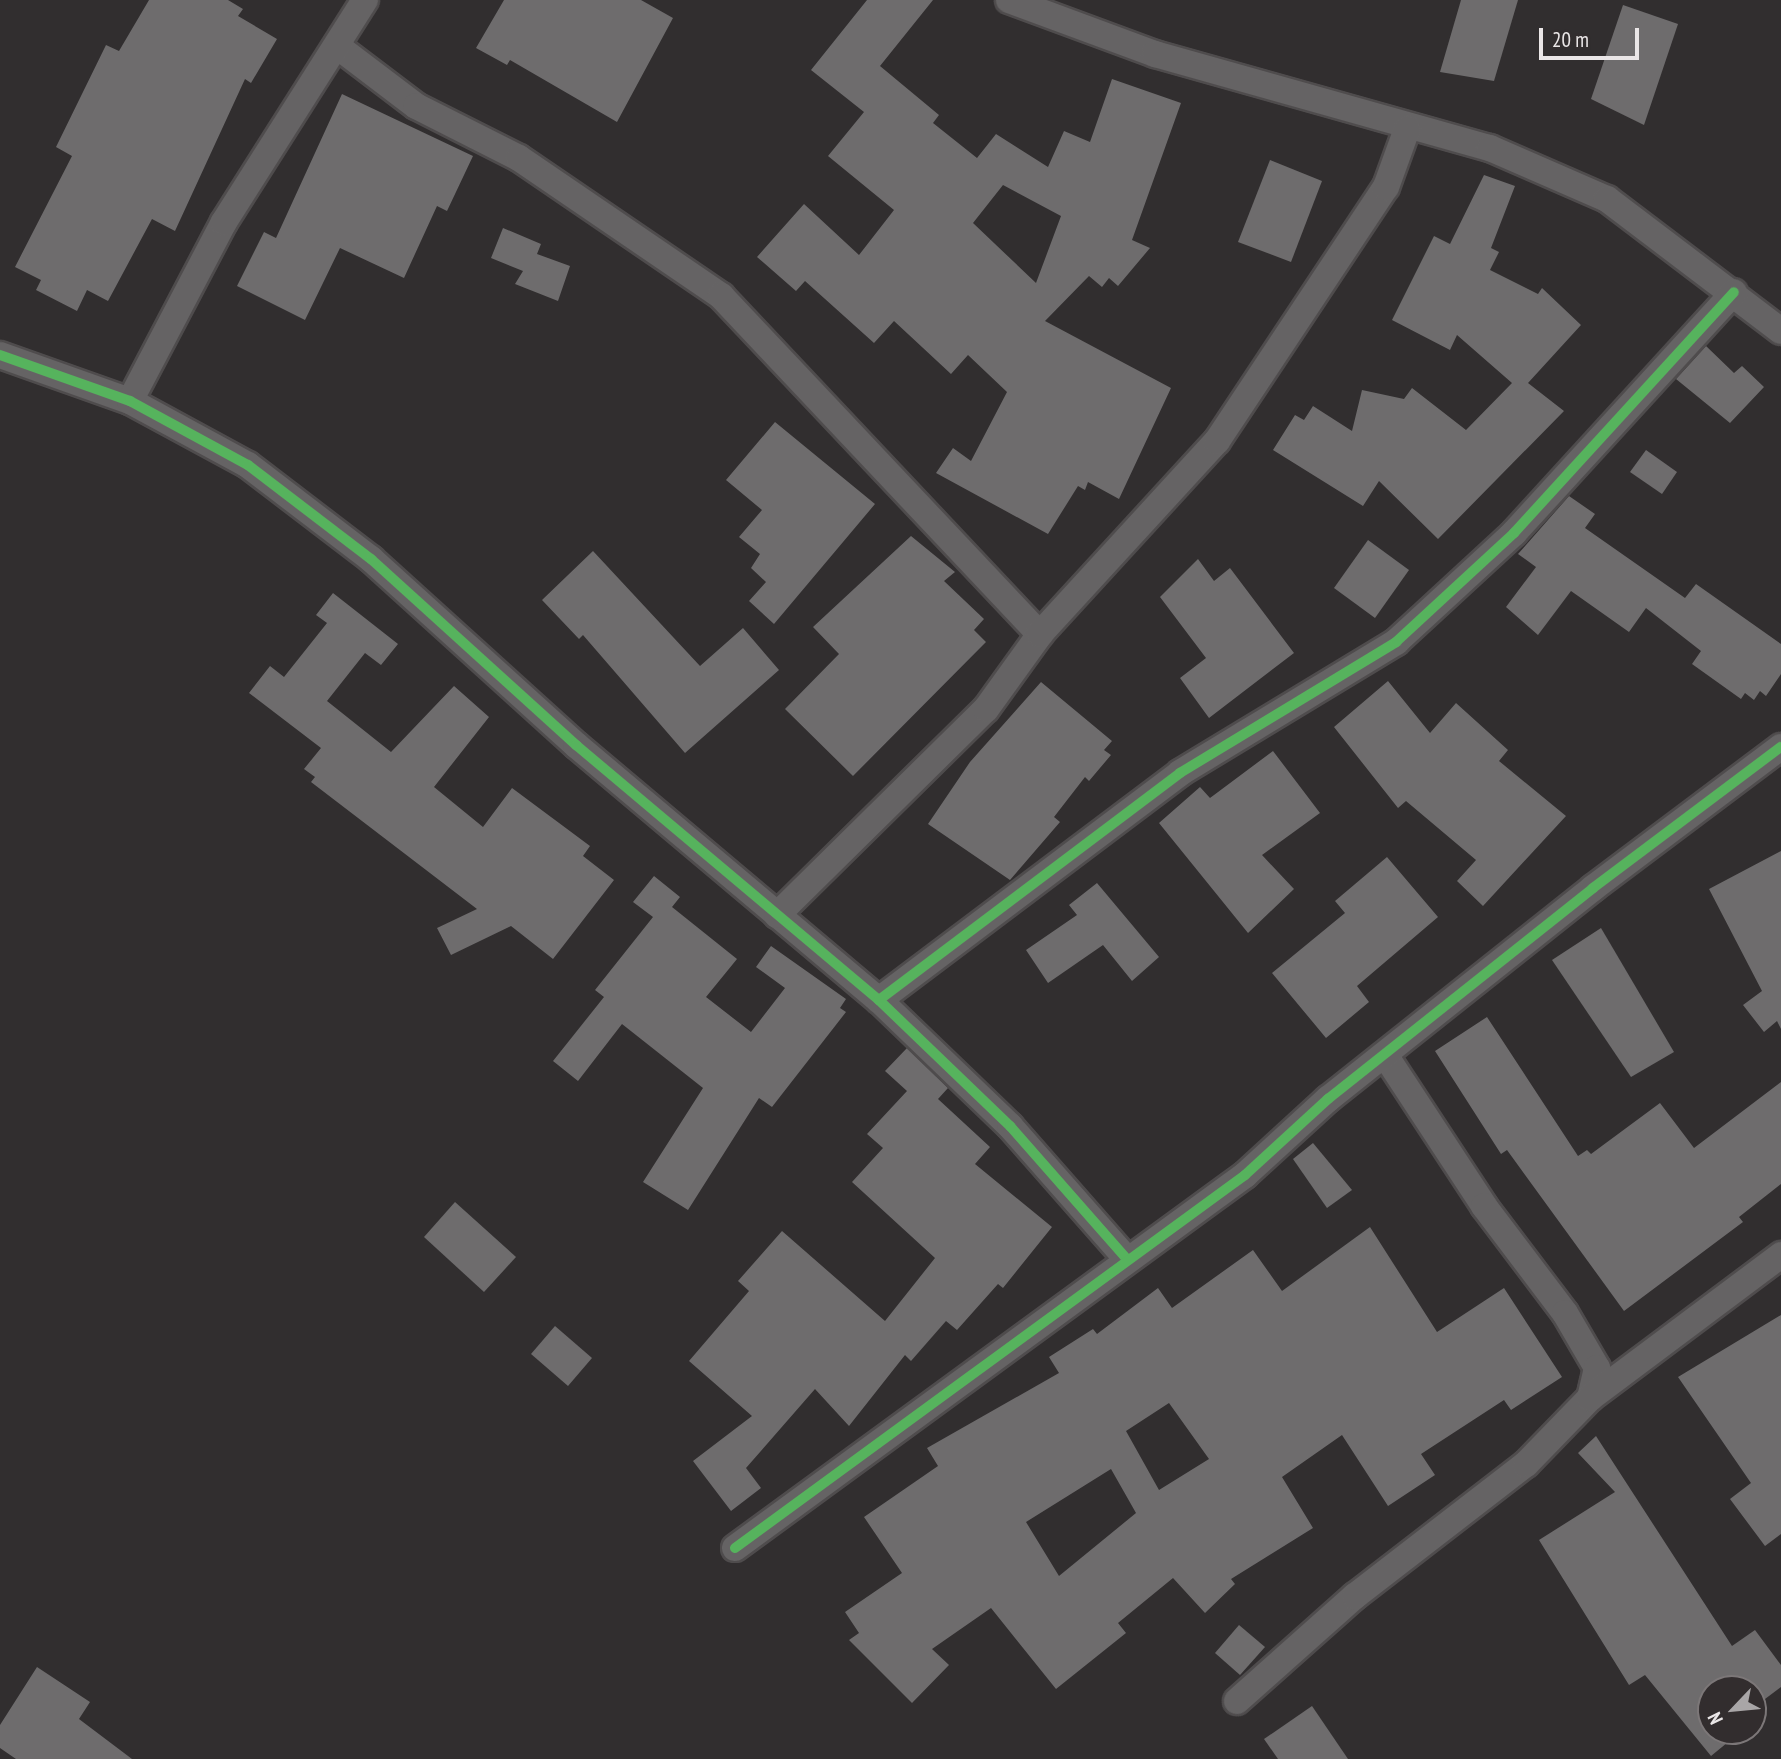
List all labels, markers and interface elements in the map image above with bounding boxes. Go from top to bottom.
scale bar [1543,14,1643,58]
text: 20 m [1552,26,1589,53]
north arrow [1697,1675,1767,1745]
text: N [1702,1708,1728,1728]

